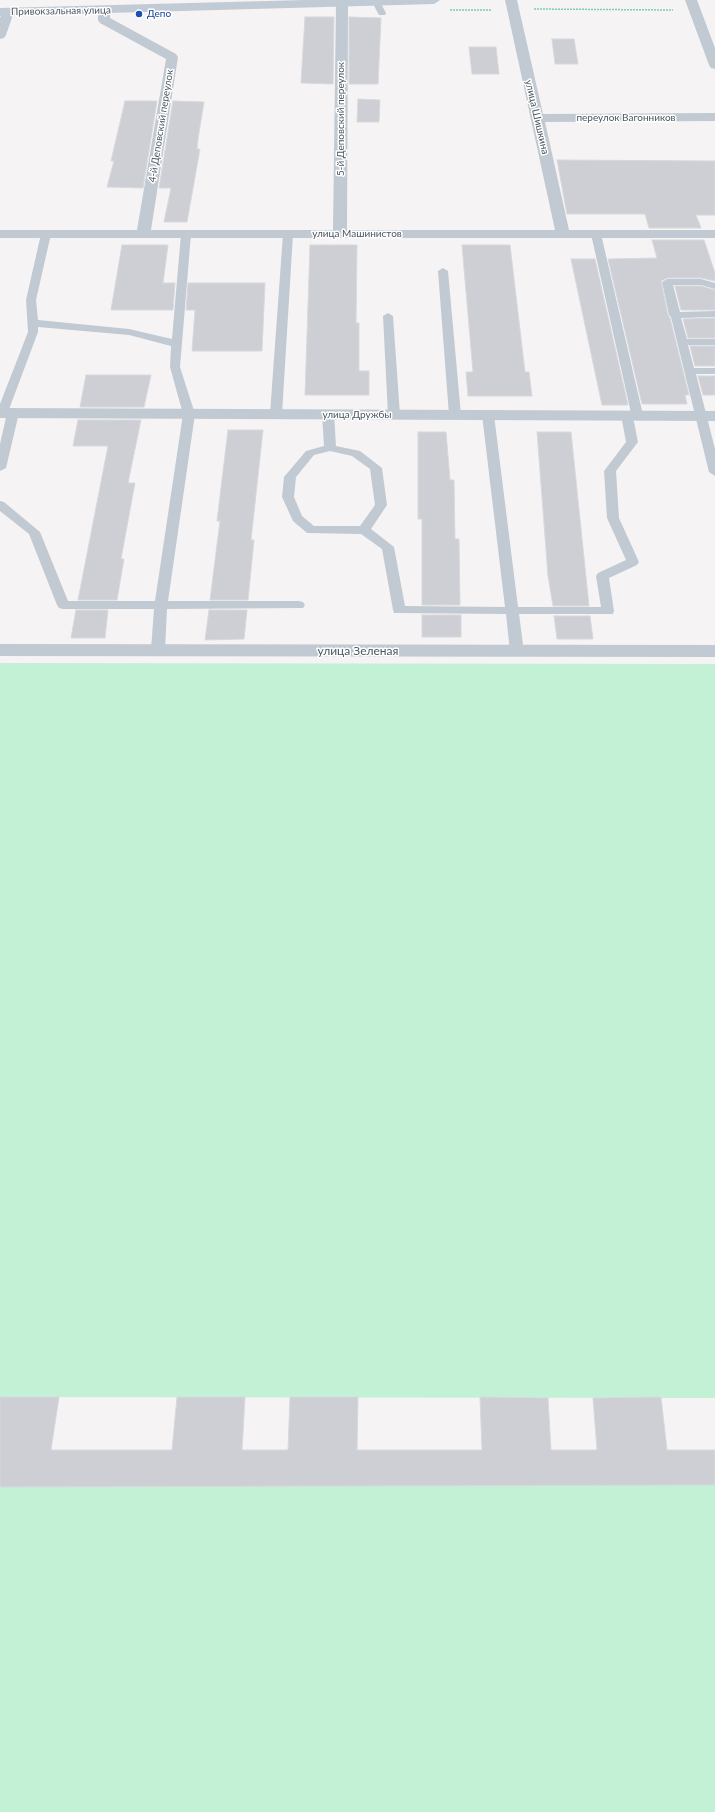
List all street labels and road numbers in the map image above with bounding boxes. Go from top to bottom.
street label: Привокзальная улица [11,4,111,18]
street label: 5-й Деповский переулок [335,62,347,176]
street label: 4-й Деповский переулок [146,69,176,183]
street label: улица Шишкина [523,79,551,155]
street label: переулок Вагонников [576,112,676,124]
street label: улица Машинистов [312,228,402,240]
street label: улица Дружбы [322,409,392,421]
street label: улица Зеленая [318,644,398,658]

